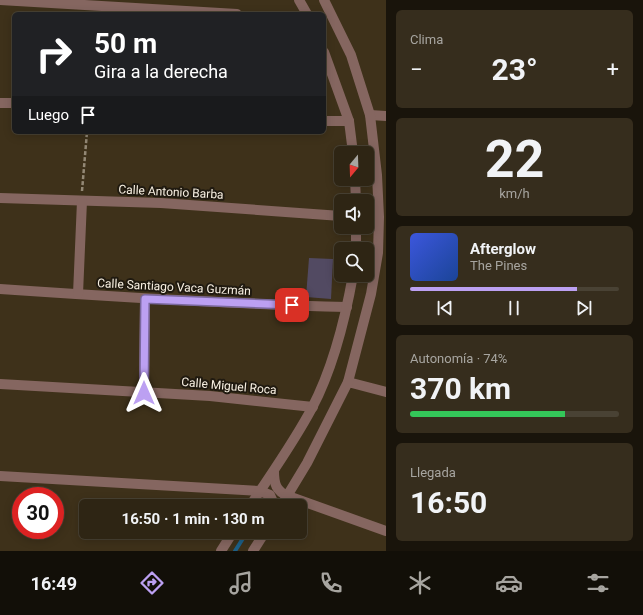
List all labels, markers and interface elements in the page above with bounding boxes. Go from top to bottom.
text: 50 m [94,27,157,60]
icon: right [28,28,80,80]
text: Clima [410,32,443,47]
text: 23° [491,52,538,87]
text: − [410,57,423,82]
text: + [607,57,619,82]
text: Gira a la derecha [94,61,228,82]
icon: arrive [77,104,99,126]
text: Luego [28,106,69,124]
text: 22 [485,129,544,190]
north arrow [334,146,374,186]
map controls [334,146,374,282]
street label: Calle Antonio Barba [118,182,224,202]
text: km/h [499,186,530,201]
button: sound [334,194,374,234]
text: Afterglow [470,240,536,258]
button: search [334,242,374,282]
text: The Pines [470,258,527,273]
street label: Calle Santiago Vaca Guzmán [97,276,251,298]
pin [275,288,309,322]
icon: arrive [281,294,303,316]
icon: previous [434,297,456,319]
icon: pause [503,297,525,319]
icon: next [573,297,595,319]
text: Autonomía · 74% [410,351,507,366]
text: 370 km [410,371,511,406]
position arrow [123,372,165,414]
street label: Calle Miguel Roca [181,375,277,397]
text: Llegada [410,465,456,480]
text: 16:50 [410,485,487,520]
speed limit sign: 30 [12,487,64,539]
text: 16:50 · 1 min · 130 m [122,510,264,528]
icon: directions [138,569,166,597]
icon: music [227,569,255,597]
icon: phone [317,569,345,597]
icon: climate [406,569,434,597]
icon: car [495,569,523,597]
icon: filters [584,569,612,597]
text: 16:49 [31,573,77,594]

